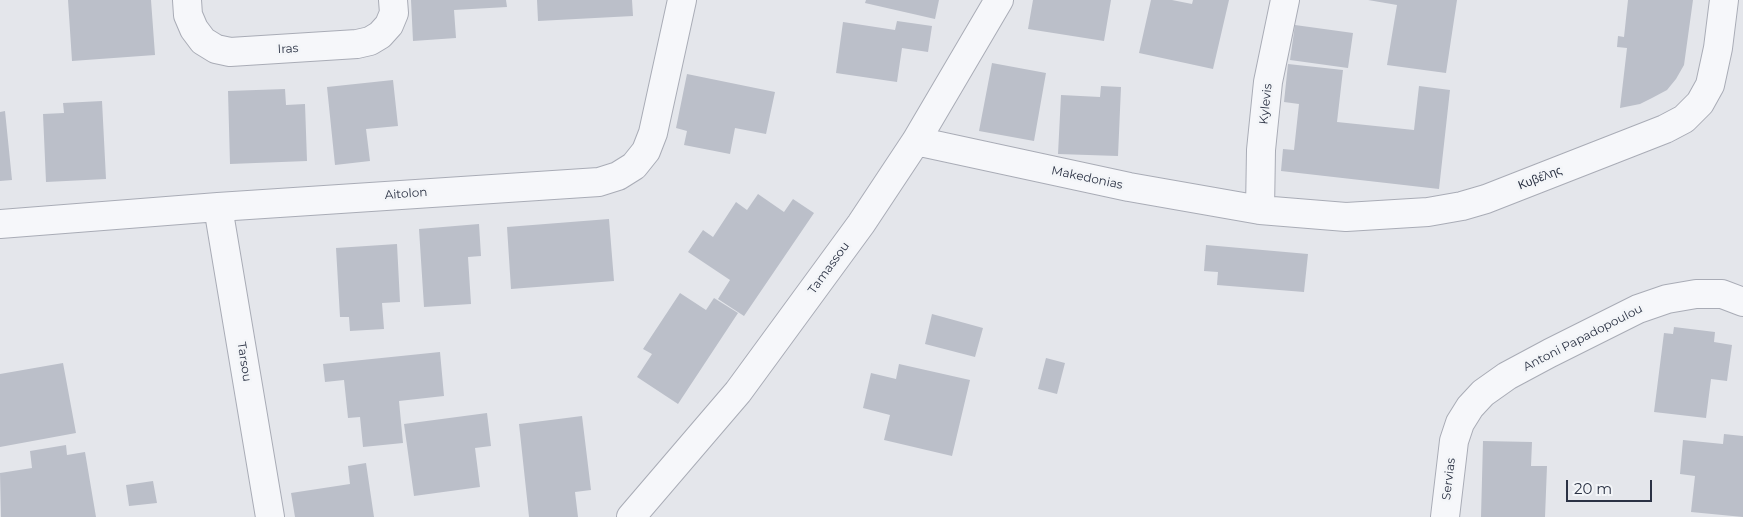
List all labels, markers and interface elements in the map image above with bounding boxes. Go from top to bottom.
street label: Iras [277,41,299,57]
street label: Kylevis [1257,83,1275,125]
street label: Makedonias [1050,163,1124,193]
street label: Κυβέλης [1516,163,1564,193]
street label: Aitolon [384,185,428,203]
street label: Tamassou [805,239,853,297]
street label: Antoni Papadopoulou [1521,302,1645,374]
street label: Tarsou [234,341,254,383]
street label: Servias [1439,457,1459,501]
scale bar [1568,470,1654,502]
text: 20 m [1574,479,1612,498]

